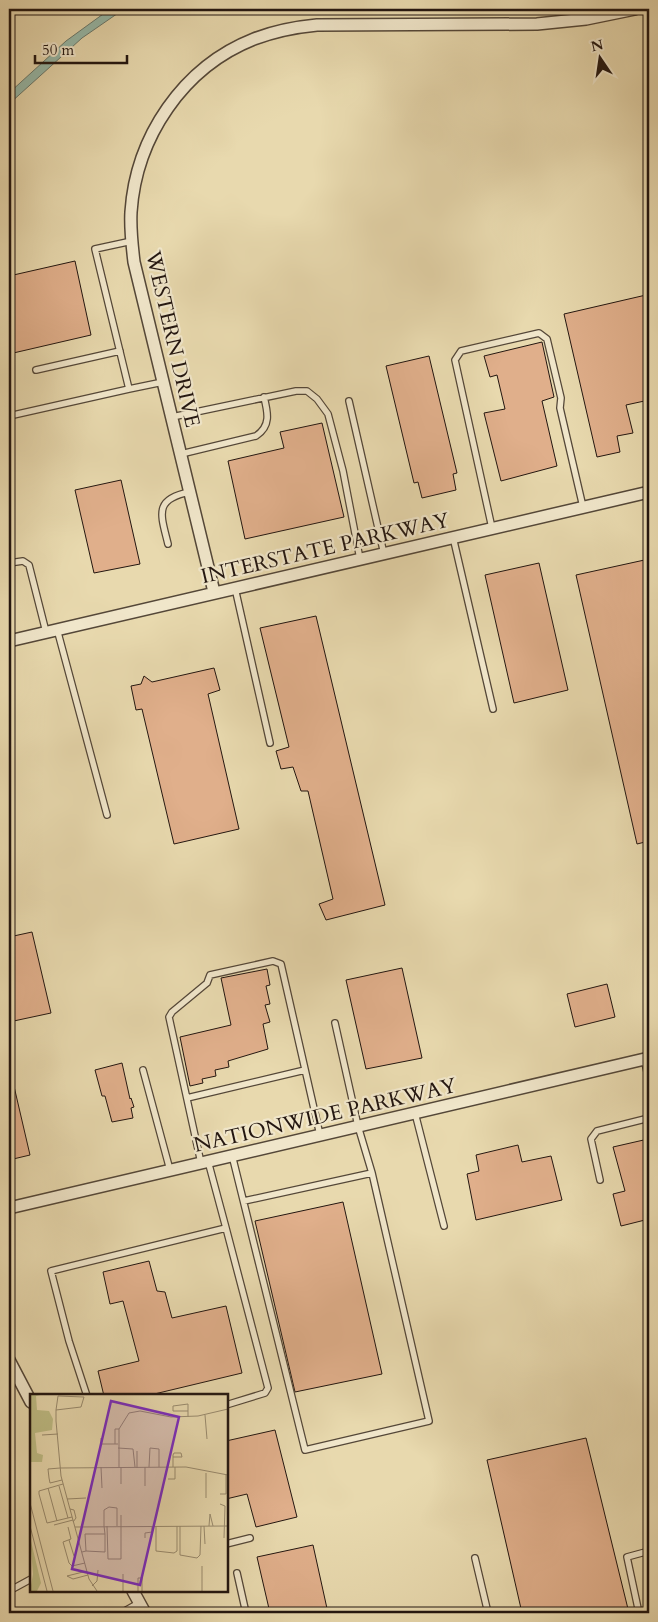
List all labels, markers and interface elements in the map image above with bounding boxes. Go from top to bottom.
scale bar [35,32,128,64]
north arrow [576,32,626,82]
text: N [589,35,605,56]
text: 50 m [42,40,74,60]
street label: WESTERN DRIVE [138,247,207,430]
street label: INTERSTATE PARKWAY [198,506,453,591]
street label: NATIONWIDE PARKWAY [191,1071,460,1160]
inset map [30,1394,228,1592]

